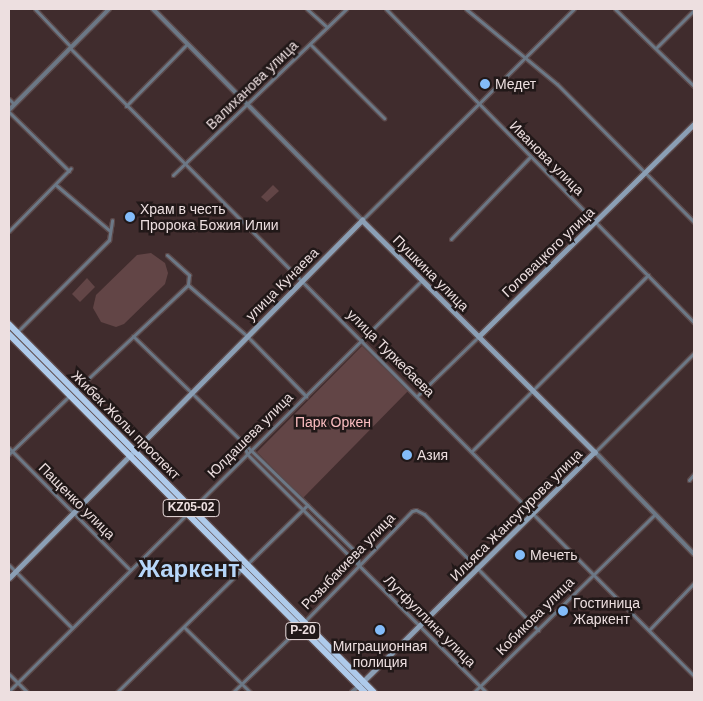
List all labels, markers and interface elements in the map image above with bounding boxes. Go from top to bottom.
street label: Валиханова улица [203,37,301,133]
place label: Медет [495,76,536,92]
marker: Медет [479,78,491,90]
street label: Иванова улица [506,117,588,199]
place label: Храм в честь Пророка Божия Илии [140,201,279,233]
street label: Головацкого улица [498,203,598,301]
marker: Храм в честь Пророка Божия Илии [124,211,136,223]
street label: Пушкина улица [390,232,472,314]
street label: улица Кунаева [242,244,322,324]
street label: улица Туркебаева [344,306,438,400]
street label: Жибек Жолы проспект [68,367,184,483]
street label: Юлдашева улица [204,389,296,481]
park label: Парк Оркен [295,414,371,430]
street label: Ильяса Жансугурова улица [447,446,585,584]
place label: Азия [417,447,448,463]
marker: Азия [401,449,413,461]
street label: Пащенко улица [35,459,119,543]
road number: KZ05-02 [162,498,220,518]
street label: Розыбакиева улица [298,509,398,613]
place label: Мечеть [530,547,577,563]
marker: Мечеть [514,549,526,561]
district label: Жаркент [138,555,240,583]
street label: Лутфуллина улица [381,572,479,670]
street label: Кобикова улица [493,574,577,658]
place label: Гостиница Жаркент [573,595,640,628]
marker: Гостиница Жаркент [557,605,569,617]
road number: Р-20 [284,622,322,640]
marker: Миграционная полиция [374,624,386,636]
place label: Миграционная полиция [333,638,427,670]

